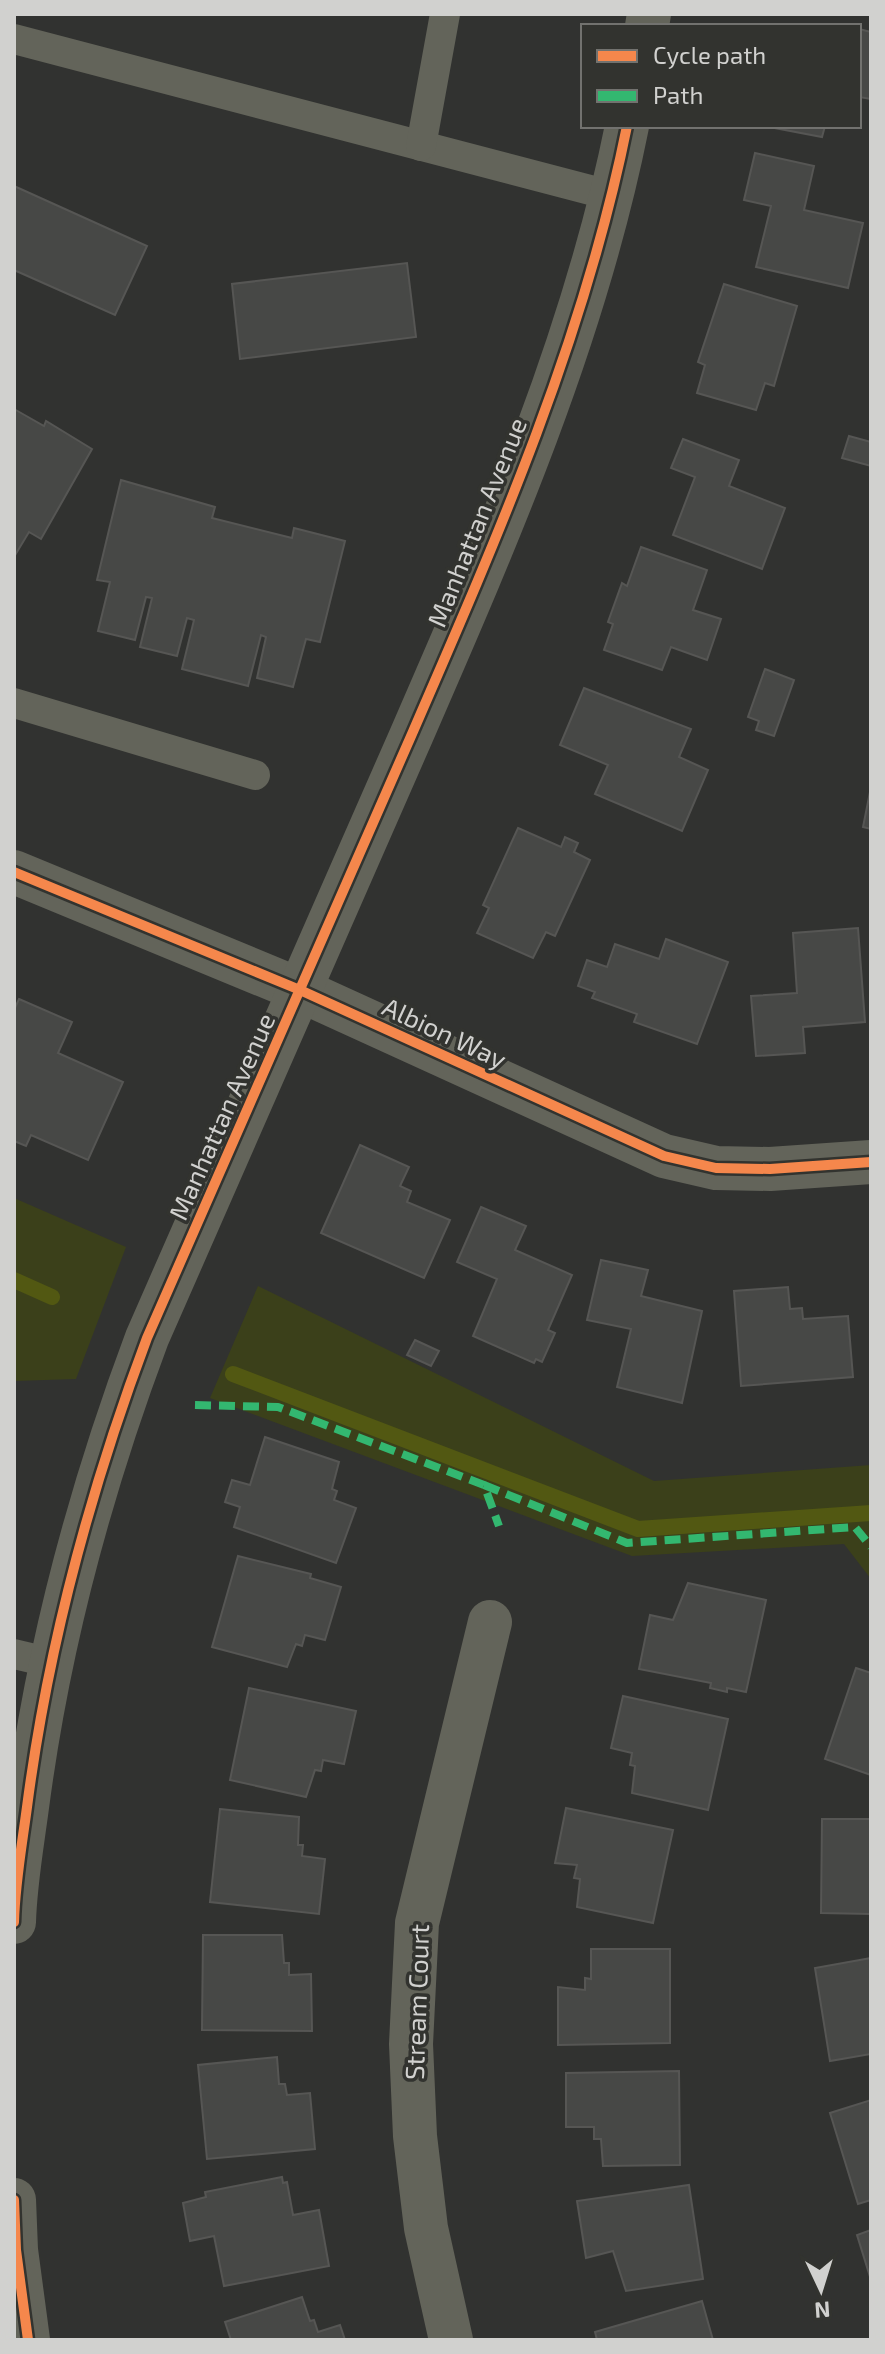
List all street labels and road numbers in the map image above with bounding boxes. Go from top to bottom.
street label: Manhattan Avenue [420,413,532,631]
street label: Albion Way [378,990,512,1074]
street label: Manhattan Avenue [161,1008,281,1224]
street label: Stream Court [398,1923,434,2080]

